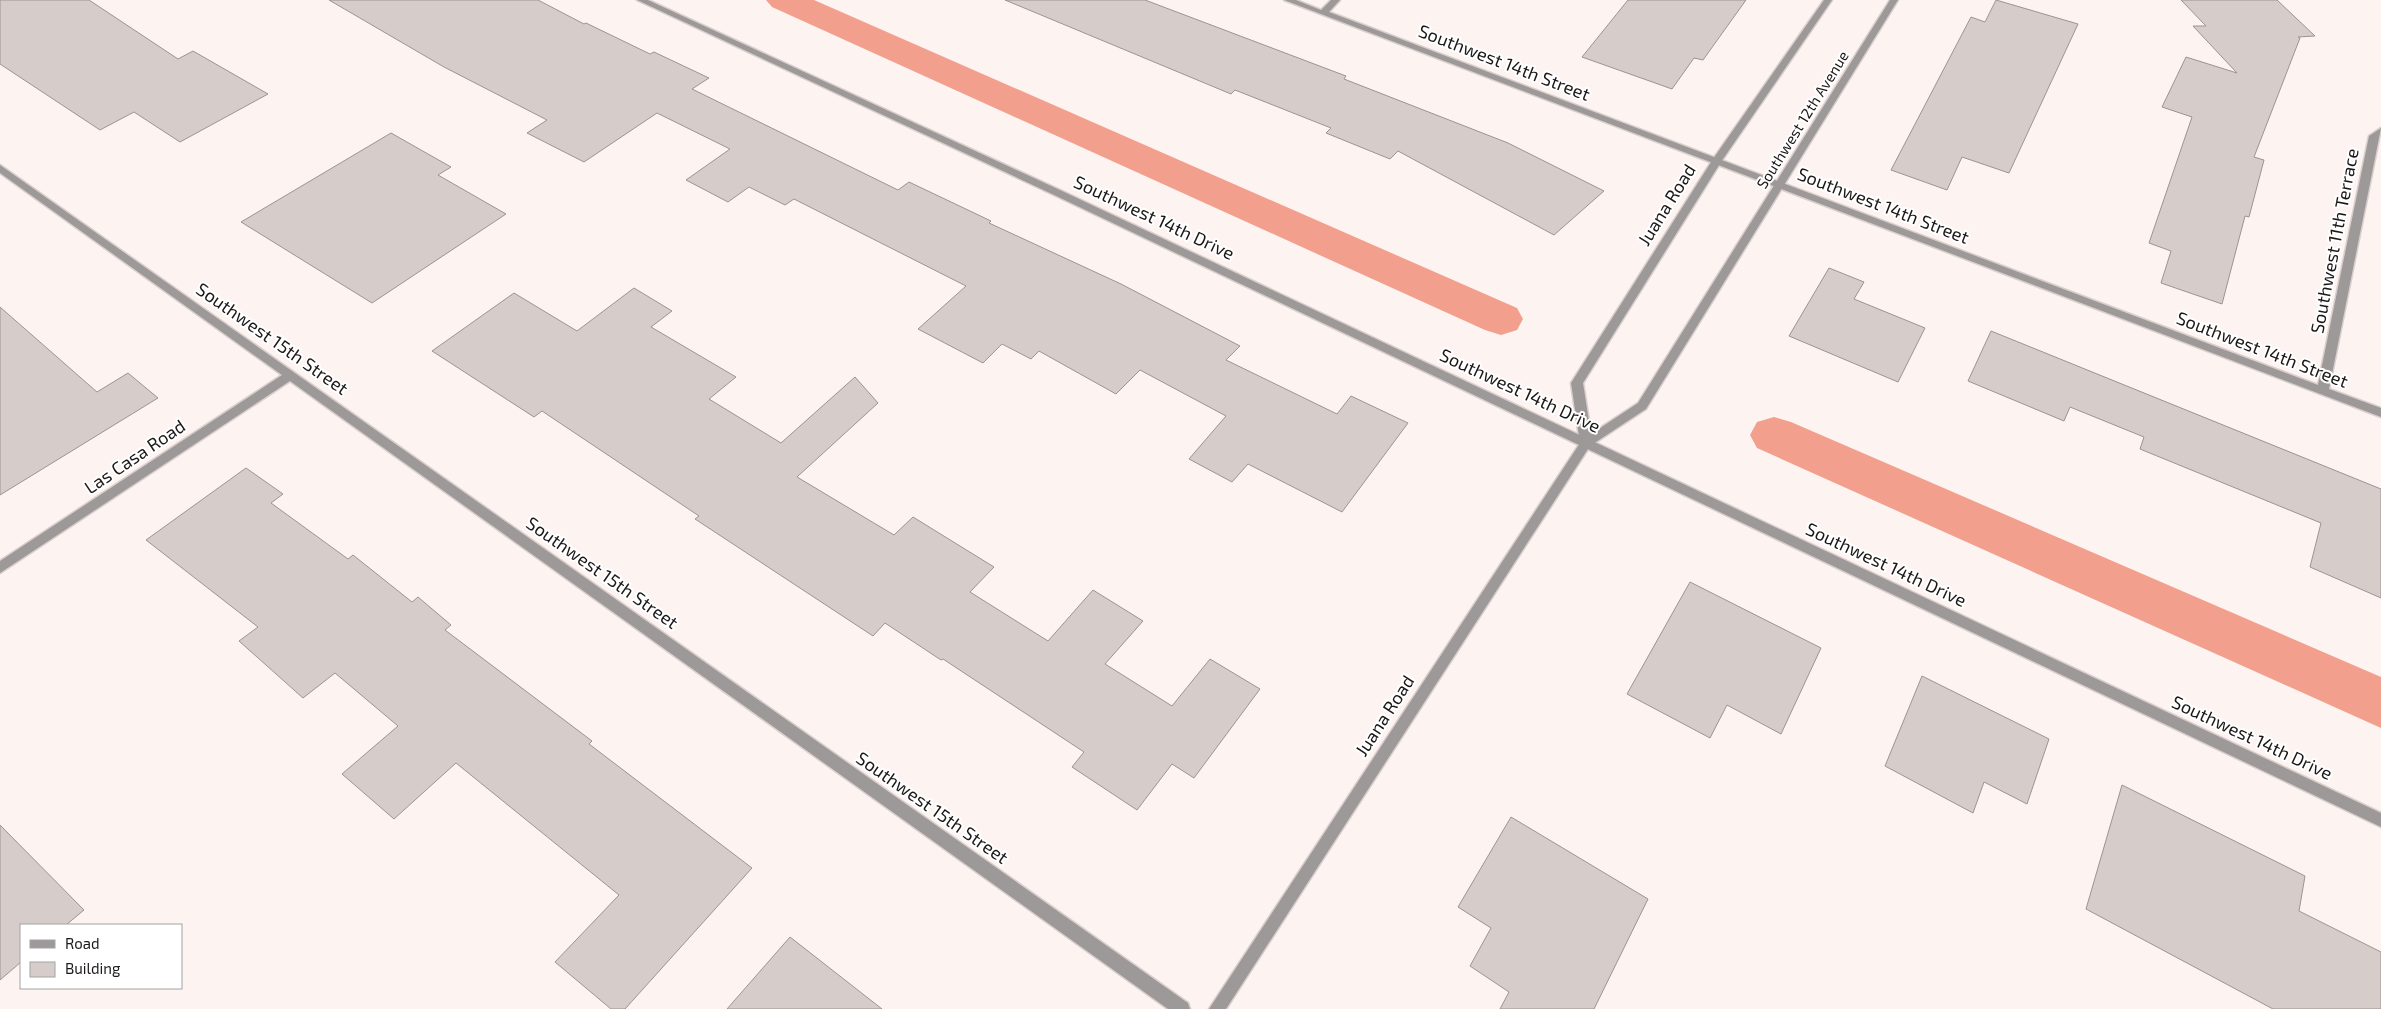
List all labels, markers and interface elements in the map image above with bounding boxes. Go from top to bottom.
street label: Southwest 14th Street [1415,19,1593,105]
street label: Southwest 12th Avenue [1752,47,1852,192]
street label: Southwest 11th Terrace [2305,146,2363,335]
street label: Juana Road [1632,160,1700,249]
street label: Southwest 14th Street [1794,162,1972,248]
street label: Southwest 14th Drive [1071,170,1238,264]
street label: Southwest 15th Street [192,277,353,399]
street label: Southwest 14th Street [2173,306,2351,392]
street label: Southwest 14th Drive [1437,343,1604,437]
street label: Las Casa Road [80,414,189,498]
street label: Southwest 15th Street [522,511,683,633]
street label: Southwest 14th Drive [1803,517,1970,611]
street label: Juana Road [1350,671,1418,760]
street label: Southwest 14th Drive [2169,690,2336,784]
street label: Southwest 15th Street [852,746,1013,868]
legend [20,924,182,989]
text: Road [65,934,100,952]
text: Building [65,959,121,977]

